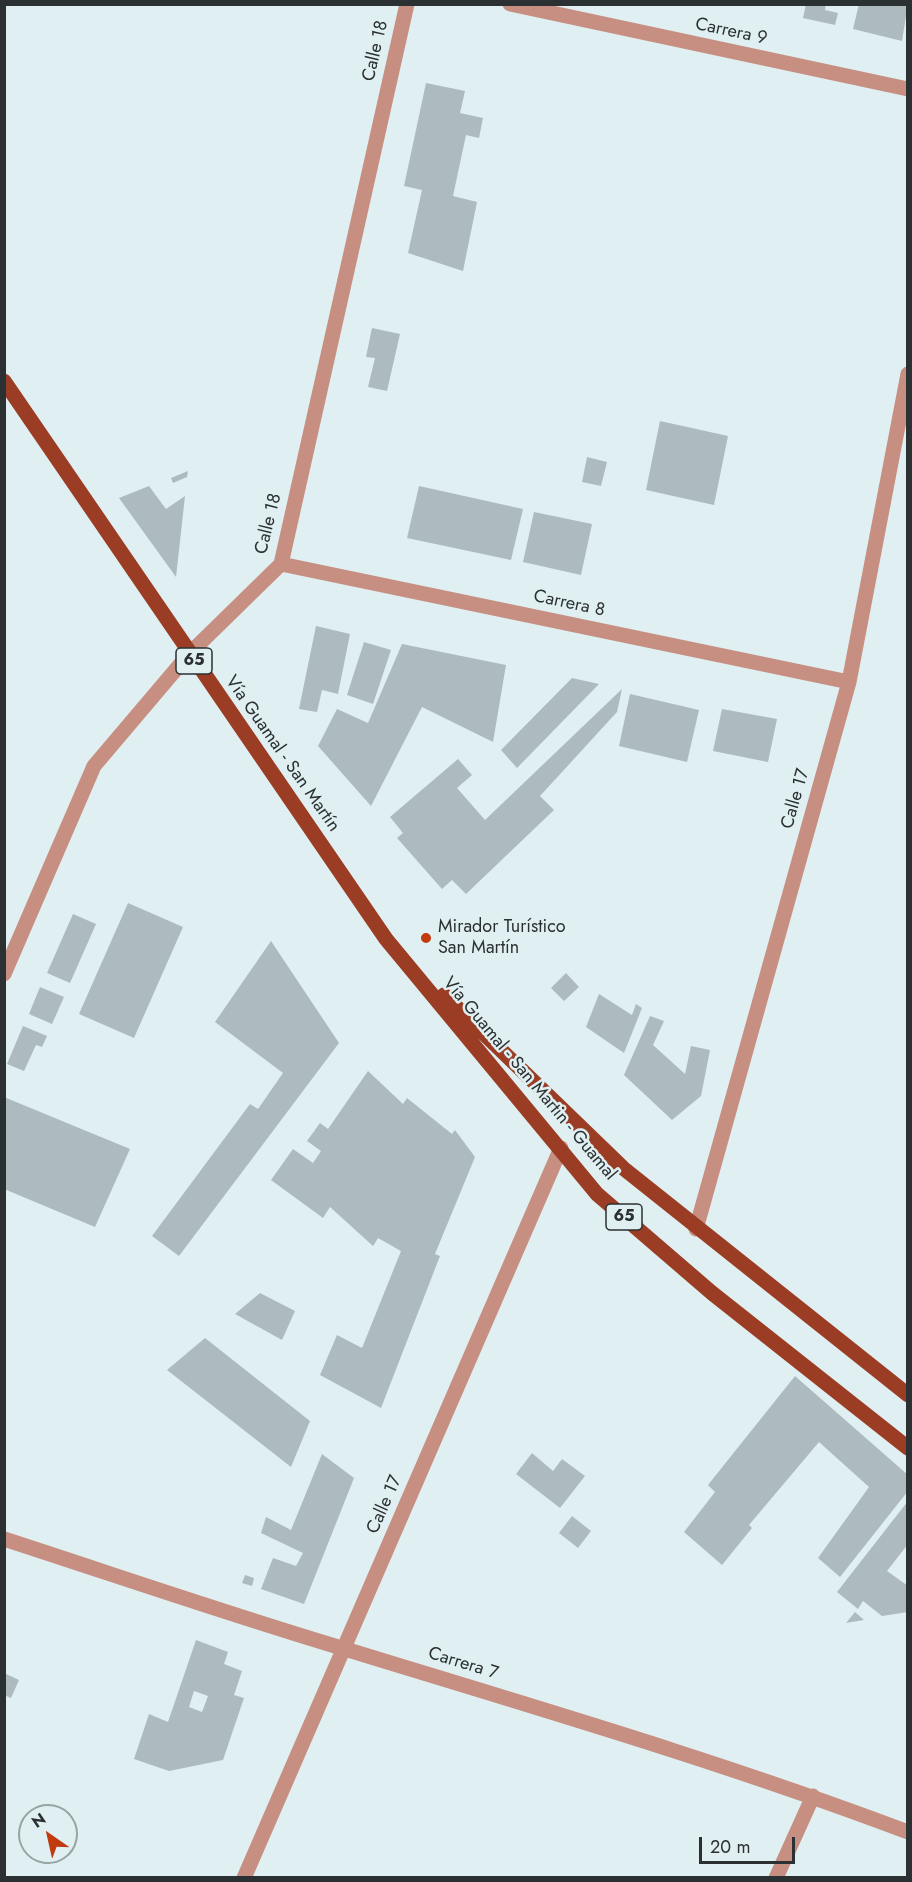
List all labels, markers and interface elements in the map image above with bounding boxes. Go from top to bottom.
street label: Carrera 9 [693,14,769,50]
street label: Calle 18 [359,18,393,84]
street label: Calle 18 [251,491,287,557]
street label: Carrera 8 [531,586,607,622]
road number: 65 [176,648,212,674]
street label: Vía Guamal - San Martín [220,672,344,836]
street label: Calle 17 [777,766,815,832]
place label: Mirador Turístico San Martín [438,917,566,960]
marker: Mirador Turístico San Martín [419,931,433,945]
street label: Vía Guamal - San Martin - Guamal [438,973,620,1185]
road number: 65 [606,1204,642,1230]
street label: Calle 17 [363,1473,407,1537]
street label: Carrera 7 [425,1643,501,1685]
north arrow [18,1804,78,1864]
text: N [27,1807,50,1833]
scale bar [702,1825,798,1863]
text: 20 m [710,1834,750,1860]

